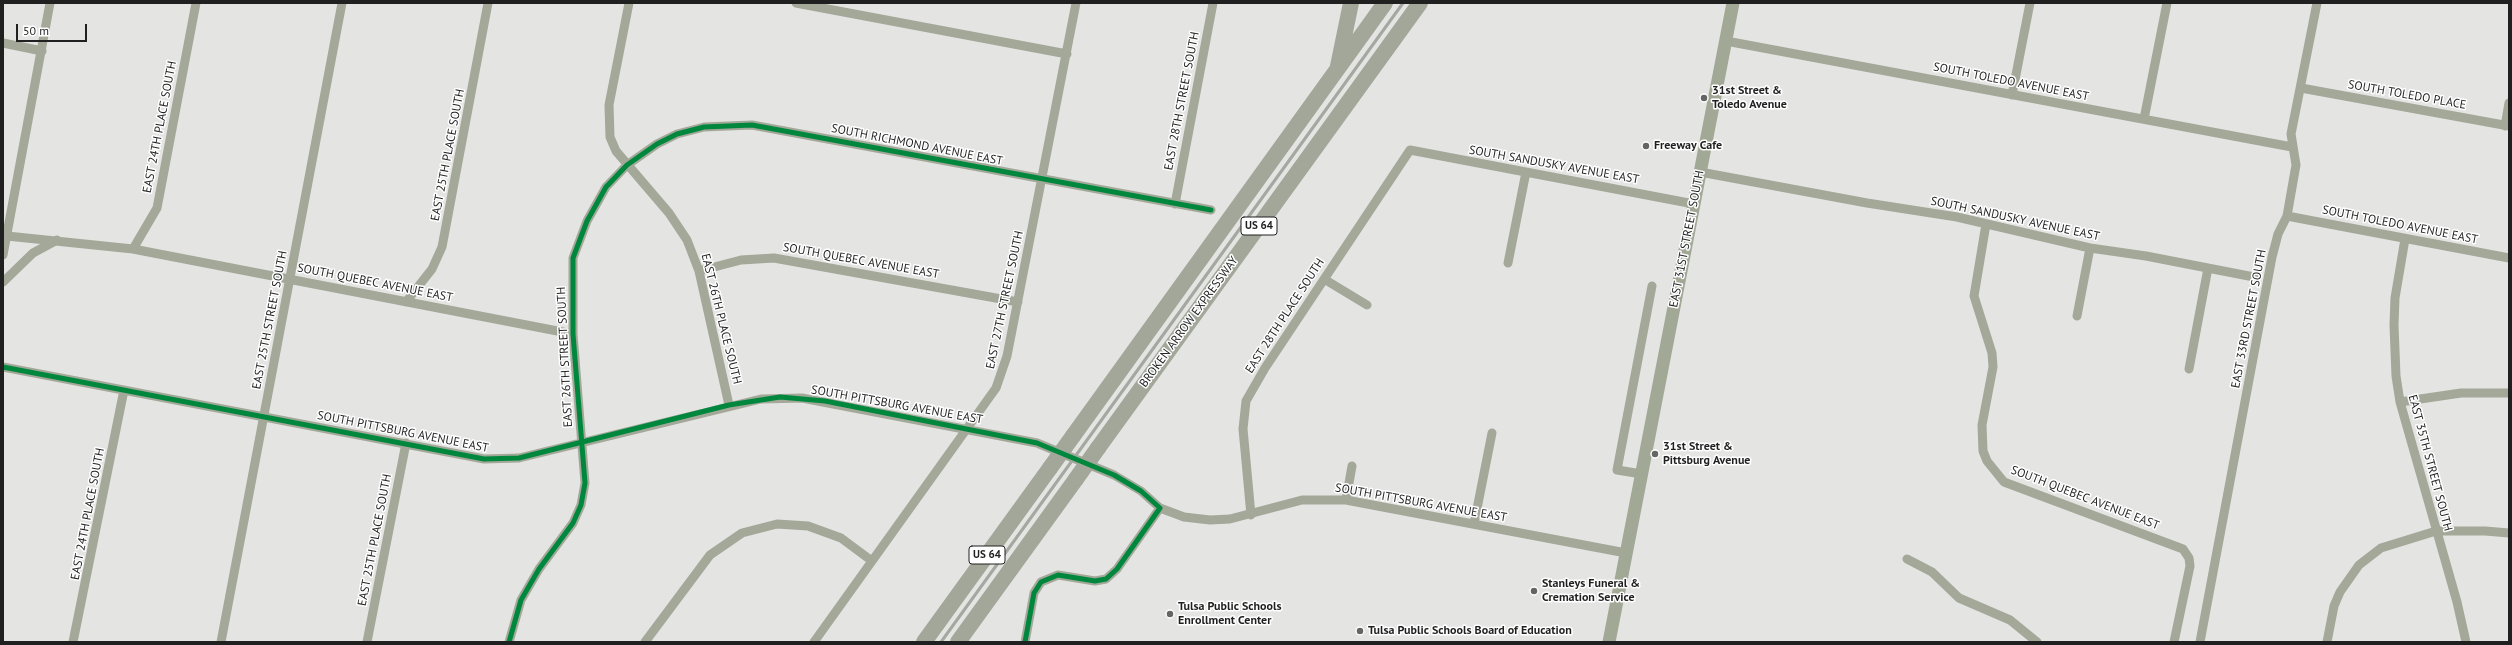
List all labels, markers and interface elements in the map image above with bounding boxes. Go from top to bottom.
scale bar [18,16,89,42]
text: 50 m [23,23,49,38]
street label: EAST 28TH STREET SOUTH [1162,31,1202,171]
street label: EAST 24TH PLACE SOUTH [140,60,180,194]
street label: SOUTH TOLEDO AVENUE EAST [1932,60,2090,104]
street label: SOUTH TOLEDO PLACE [2347,78,2467,112]
place label: 31st Street & Toledo Avenue [1712,84,1787,112]
street label: EAST 25TH PLACE SOUTH [428,88,468,222]
marker: 31st Street & Toledo Avenue [1699,93,1709,103]
street label: SOUTH RICHMOND AVENUE EAST [830,121,1004,169]
place label: Freeway Cafe [1654,139,1722,153]
marker: Freeway Cafe [1641,141,1651,151]
street label: SOUTH SANDUSKY AVENUE EAST [1468,143,1640,187]
street label: EAST 31ST STREET SOUTH [1667,169,1707,309]
street label: SOUTH SANDUSKY AVENUE EAST [1929,194,2101,244]
street label: SOUTH TOLEDO AVENUE EAST [2321,203,2479,247]
road number: US 64 [1241,217,1277,235]
street label: EAST 27TH STREET SOUTH [983,230,1027,370]
street label: SOUTH QUEBEC AVENUE EAST [782,240,940,282]
street label: EAST 33RD STREET SOUTH [2228,248,2270,390]
street label: EAST 25TH STREET SOUTH [250,250,290,390]
street label: EAST 26TH PLACE SOUTH [698,252,744,386]
street label: BROKEN ARROW EXPRESSWAY [1137,254,1241,390]
street label: EAST 28TH PLACE SOUTH [1242,256,1328,376]
street label: SOUTH QUEBEC AVENUE EAST [296,261,454,305]
street label: EAST 26TH STREET SOUTH [554,286,576,428]
street label: SOUTH PITTSBURG AVENUE EAST [810,383,984,427]
street label: EAST 35TH STREET SOUTH [2405,393,2455,533]
street label: SOUTH PITTSBURG AVENUE EAST [316,408,490,456]
place label: 31st Street & Pittsburg Avenue [1663,440,1750,468]
street label: EAST 24TH PLACE SOUTH [68,447,108,581]
marker: 31st Street & Pittsburg Avenue [1650,449,1660,459]
street label: SOUTH QUEBEC AVENUE EAST [2009,463,2161,533]
street label: EAST 25TH PLACE SOUTH [355,473,395,607]
street label: SOUTH PITTSBURG AVENUE EAST [1334,481,1508,525]
road number: US 64 [969,546,1005,564]
place label: Stanleys Funeral & Cremation Service [1542,577,1640,605]
marker: Stanleys Funeral & Cremation Service [1529,586,1539,596]
place label: Tulsa Public Schools Enrollment Center [1178,600,1282,628]
marker: Tulsa Public Schools Enrollment Center [1165,609,1175,619]
place label: Tulsa Public Schools Board of Education [1368,624,1572,638]
marker: Tulsa Public Schools Board of Education [1355,626,1365,636]

